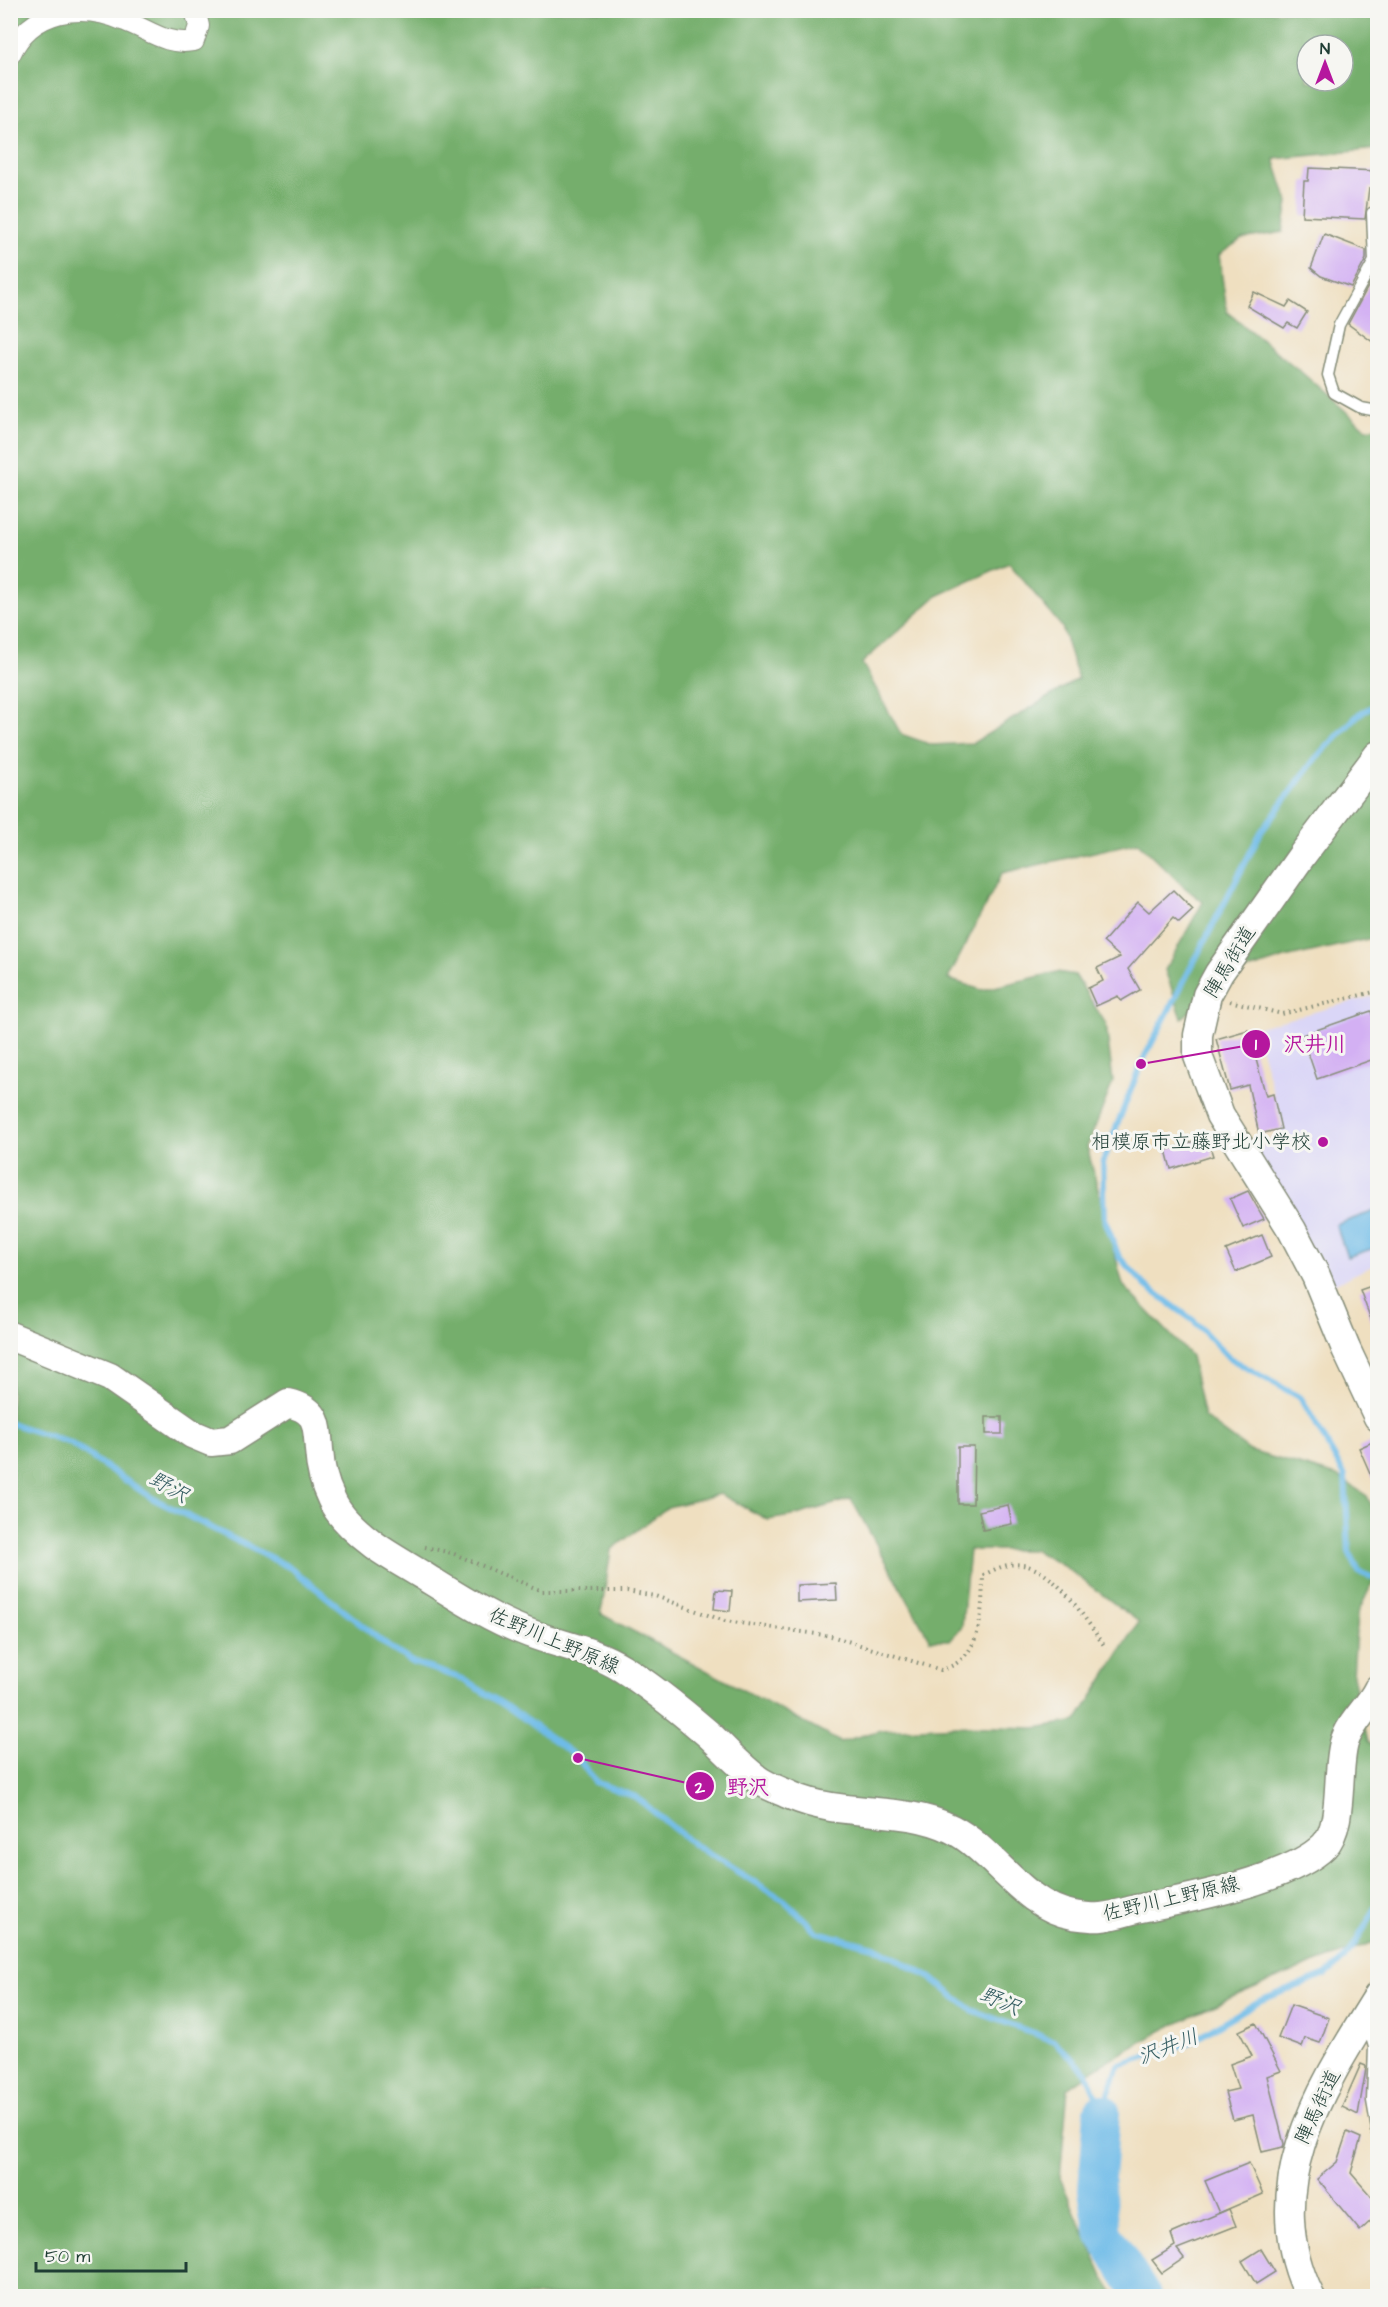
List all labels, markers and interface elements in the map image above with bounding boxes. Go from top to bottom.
north arrow [1295,33,1355,93]
text: N [1320,38,1330,60]
street label: 陣馬街道 [1197,921,1263,1003]
callout: 沢井川 [1241,1024,1358,1063]
text: 沢井川 [1284,1030,1347,1059]
text: 1 [1255,1032,1258,1057]
place label: 相模原市立藤野北小学校 [1091,1128,1311,1156]
marker: 相模原市立藤野北小学校 [1316,1135,1330,1149]
water label: 野沢 [144,1464,195,1510]
street label: 佐野川上野原線 [484,1601,624,1681]
callout: 野沢 [685,1767,781,1806]
text: 野沢 [727,1773,769,1802]
text: 2 [694,1775,706,1800]
street label: 佐野川上野原線 [1100,1870,1242,1928]
water label: 野沢 [975,1979,1026,2023]
water label: 沢井川 [1133,2022,1203,2072]
street label: 陣馬街道 [1288,2065,1348,2149]
scale bar [36,2235,186,2273]
text: 50 m [45,2244,90,2269]

